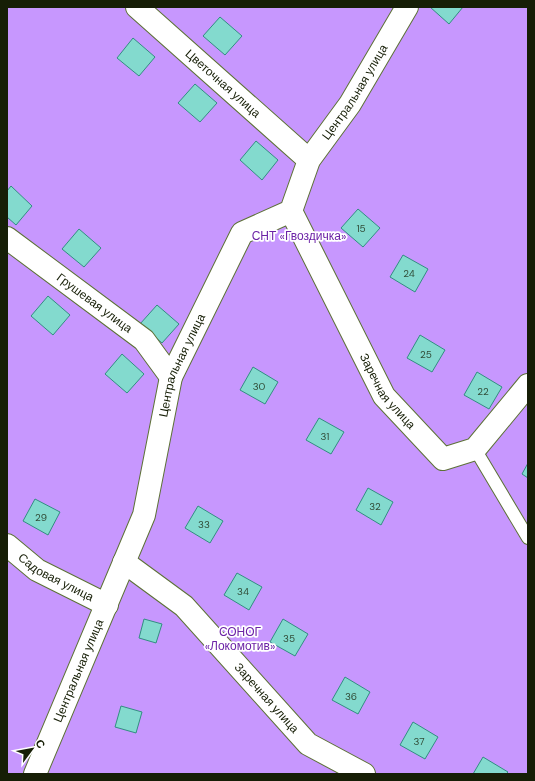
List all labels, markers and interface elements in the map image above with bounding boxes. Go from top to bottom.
street label: Центральная улица [318,41,391,143]
street label: Цветочная улица [182,46,264,121]
house number: 15 [356,222,366,235]
park label: СНТ «Гвоздичка» [252,228,346,244]
house number: 24 [403,267,415,280]
street label: Грушевая улица [53,270,136,337]
street label: Центральная улица [155,311,209,419]
house number: 25 [420,348,432,361]
street label: Заречная улица [356,351,419,433]
house number: 30 [253,380,266,393]
house number: 22 [477,385,489,398]
house number: 31 [321,430,329,443]
house number: 32 [369,500,381,513]
house number: 29 [35,511,47,524]
house number: 33 [198,518,210,531]
street label: Садовая улица [15,549,97,605]
house number: 34 [237,585,249,598]
street label: Центральная улица [50,616,107,725]
park label: СОНОГ «Локомотив» [205,624,275,654]
house number: 35 [283,632,295,645]
street label: Заречная улица [231,659,303,737]
house number: 36 [345,690,357,703]
north arrow [12,729,52,769]
house number: 37 [413,735,425,748]
text: С [32,737,49,751]

